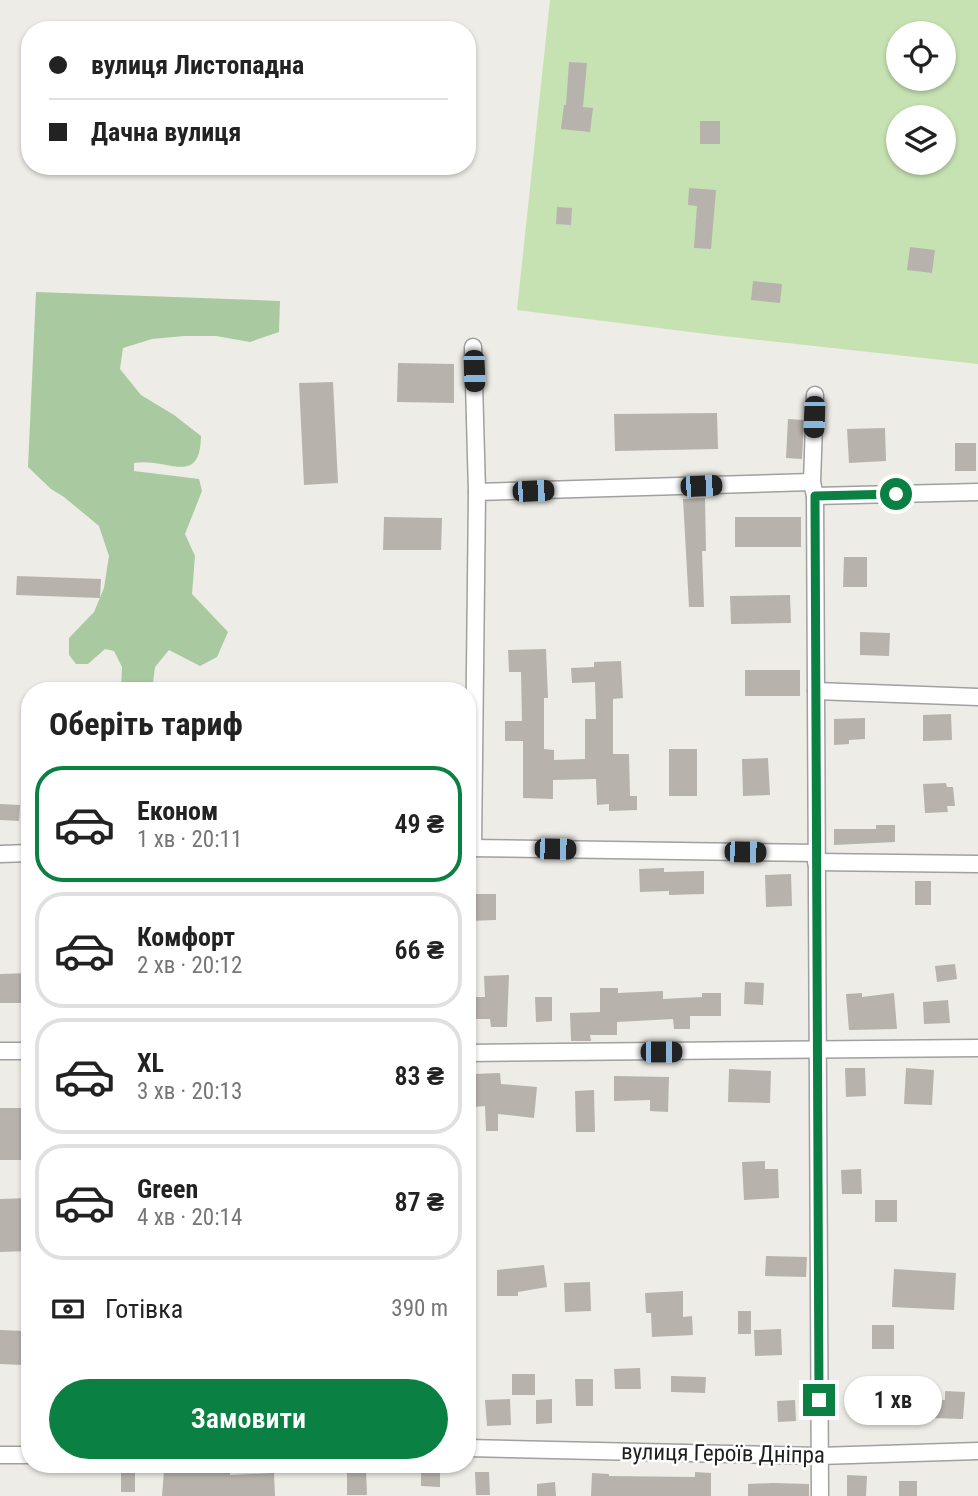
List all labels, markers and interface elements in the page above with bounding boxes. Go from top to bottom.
map controls [886,21,956,175]
button: locate [886,21,956,91]
text: вулиця Листопадна [91,50,304,80]
button: layers [886,105,956,175]
text: Дачна вулиця [91,117,241,147]
car [463,350,486,392]
car [803,396,826,438]
car [680,475,723,497]
route start [880,478,912,510]
car [512,480,555,502]
text: Оберіть тариф [49,705,243,743]
icon: car [53,793,116,856]
text: Економ [137,796,218,826]
text: 49 ₴ [395,809,444,839]
text: 1 хв · 20:11 [137,826,242,853]
car [534,838,577,860]
car [724,841,767,863]
icon: car [53,919,116,982]
text: Комфорт [137,922,235,952]
text: 66 ₴ [395,935,444,965]
text: 2 хв · 20:12 [137,952,242,979]
car [641,1042,683,1063]
icon: car [53,1045,116,1108]
text: XL [137,1048,164,1078]
text: 83 ₴ [395,1061,444,1091]
text: 3 хв · 20:13 [137,1078,242,1105]
icon: car [53,1171,116,1234]
text: Green [137,1174,198,1204]
text: 87 ₴ [395,1187,444,1217]
text: 4 хв · 20:14 [137,1204,242,1231]
icon: cash [49,1290,87,1328]
text: Готівка [105,1294,183,1324]
text: 390 m [391,1295,448,1322]
callout: 1 хв [844,1376,942,1424]
button: Замовити [49,1379,448,1459]
route end [803,1384,835,1416]
text: 1 хв [874,1387,912,1414]
street label: вулиця Героїв Дніпра [621,1438,825,1469]

